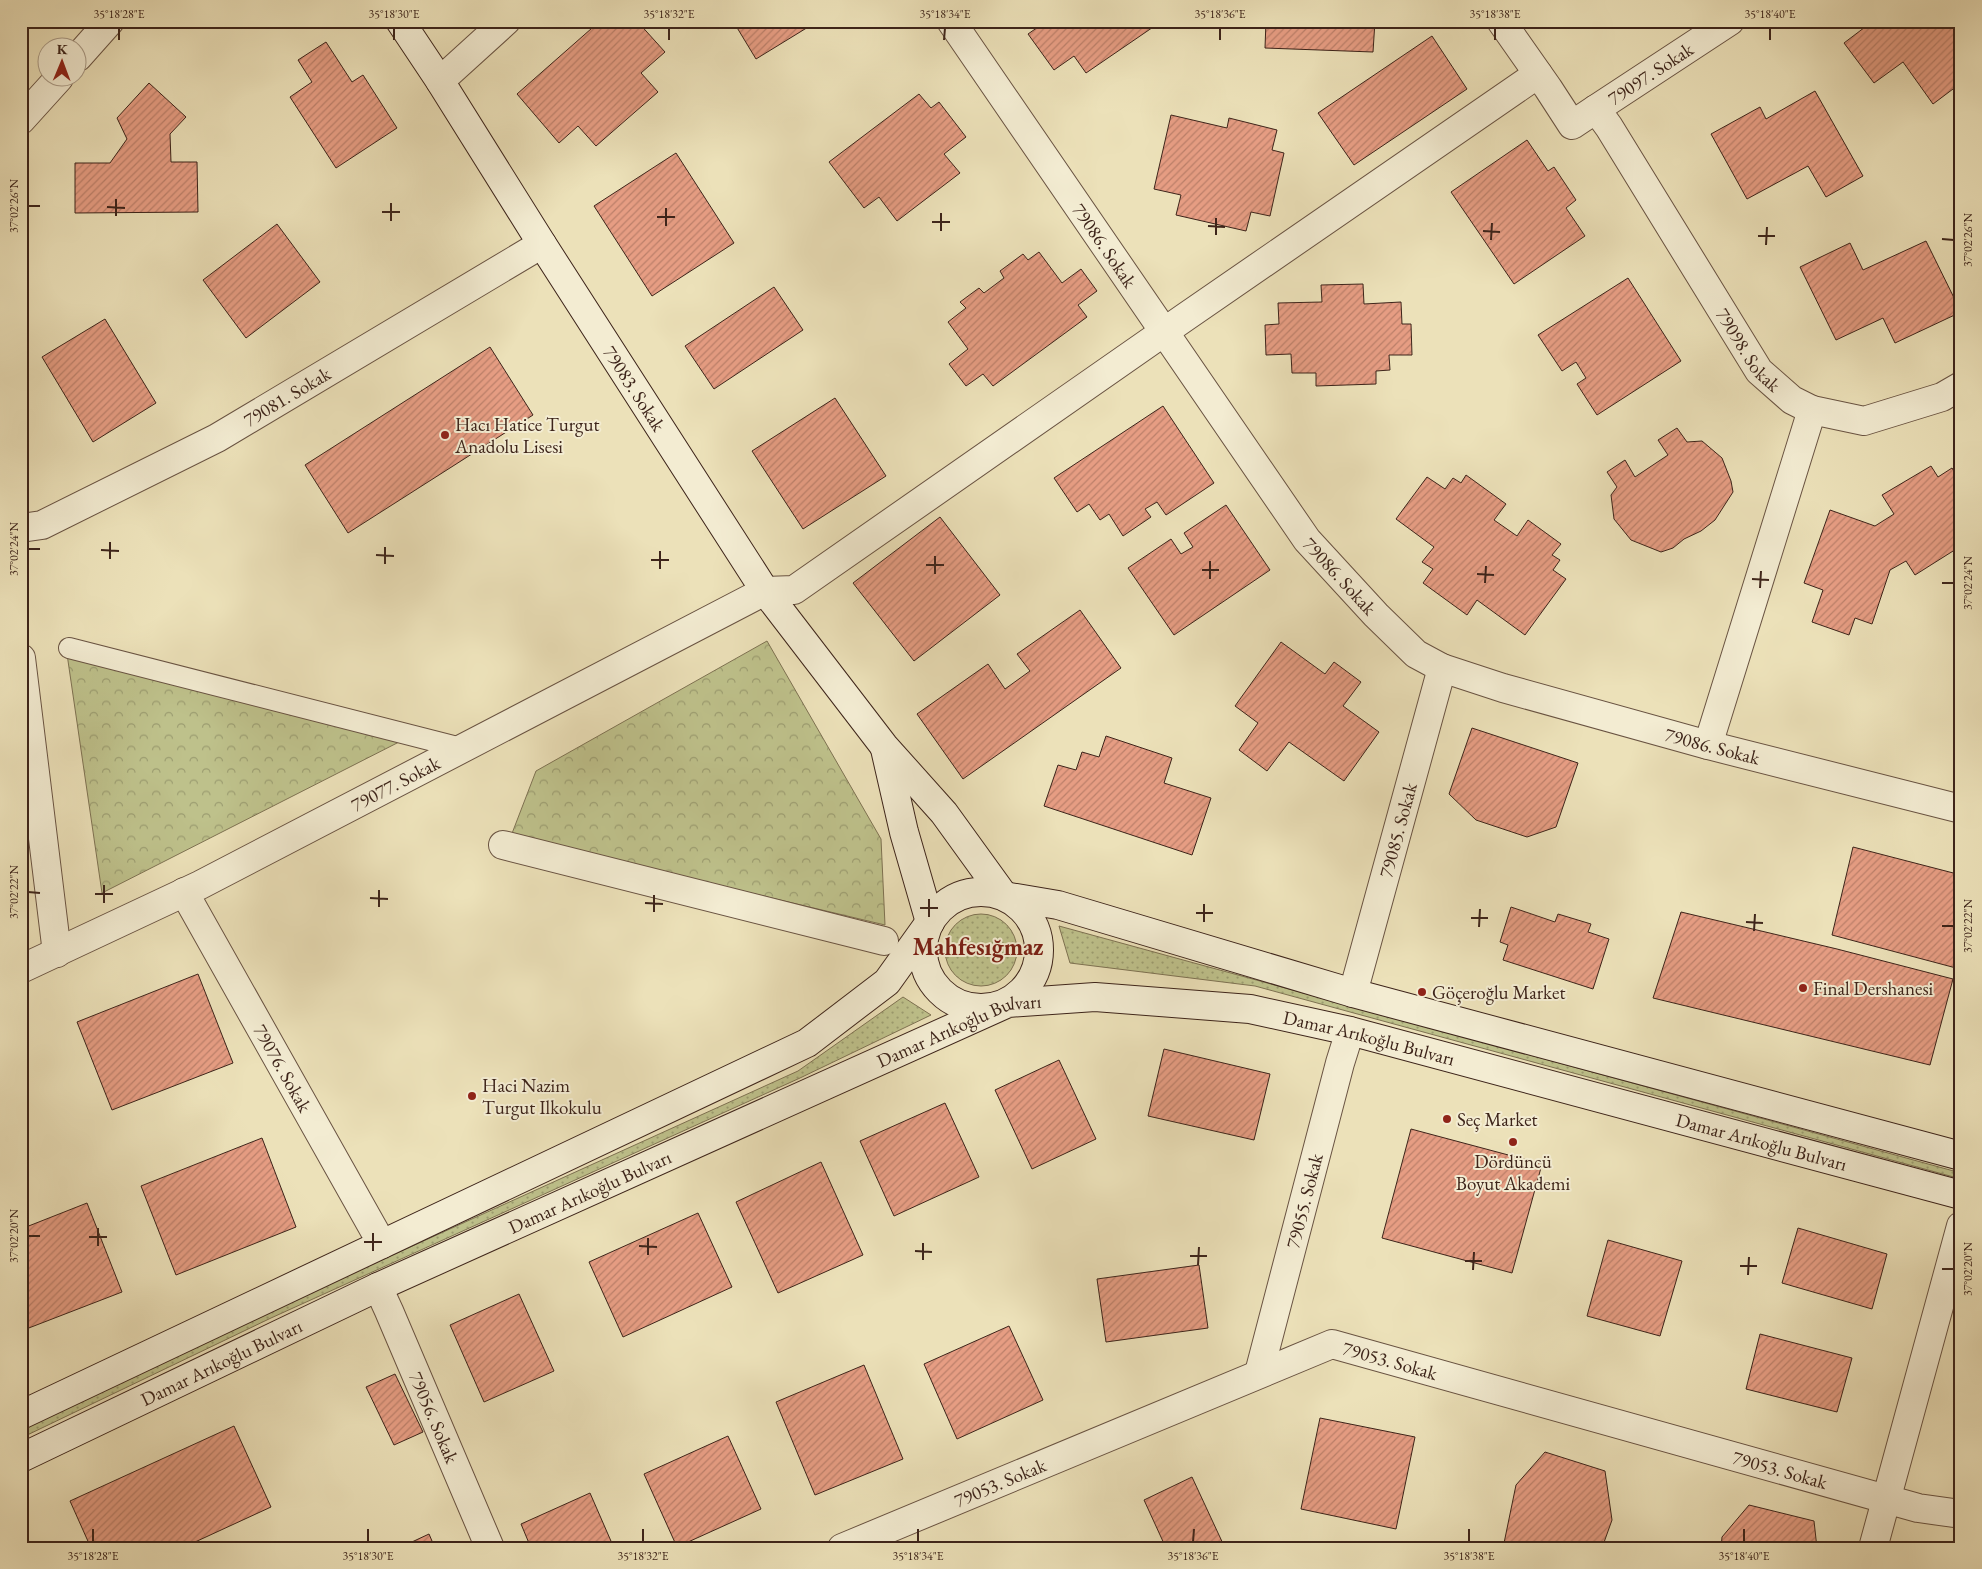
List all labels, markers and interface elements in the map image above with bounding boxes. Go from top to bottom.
text: 35°18'28"E [93,6,145,22]
text: 35°18'30"E [368,6,420,22]
text: 35°18'32"E [643,6,695,22]
text: 35°18'34"E [919,6,971,22]
text: 35°18'36"E [1194,6,1246,22]
text: 35°18'38"E [1469,6,1521,22]
text: 35°18'40"E [1744,6,1796,22]
street label: 79097. Sokak [1603,36,1699,110]
north arrow [38,38,88,88]
text: K [57,40,68,58]
text: 37°02'26"N [6,179,22,233]
street label: 79086. Sokak [1067,198,1143,293]
text: 37°02'26"N [1960,213,1976,267]
street label: 79098. Sokak [1711,303,1787,398]
street label: 79083. Sokak [598,341,672,437]
street label: 79081. Sokak [239,360,336,432]
place label: Hacı Hatice Turgut Anadolu Lisesi [454,412,599,459]
marker: Hacı Hatice Turgut Anadolu Lisesi [439,429,451,441]
text: 37°02'24"N [6,522,22,576]
street label: 79086. Sokak [1298,532,1383,621]
text: 37°02'24"N [1960,556,1976,610]
street label: 79086. Sokak [1662,721,1763,770]
street label: 79077. Sokak [347,749,445,817]
street label: 79085. Sokak [1373,779,1423,880]
text: 37°02'22"N [6,865,22,919]
text: 37°02'22"N [1960,899,1976,953]
district label: Mahfesığmaz [912,931,1044,963]
place label: Final Dershanesi [1813,976,1934,1001]
place label: Göçeroğlu Market [1432,980,1565,1005]
marker: Final Dershanesi [1797,982,1809,994]
marker: Göçeroğlu Market [1416,986,1428,998]
street label: Damar Arıkoğlu Bulvarı [873,988,1042,1073]
street label: Damar Arıkoğlu Bulvarı [1281,1004,1458,1071]
street label: 79076. Sokak [248,1020,318,1117]
place label: Haci Nazim Turgut Ilkokulu [482,1073,602,1120]
marker: Haci Nazim Turgut Ilkokulu [466,1090,478,1102]
place label: Seç Market [1457,1107,1538,1132]
street label: Damar Arıkoğlu Bulvarı [1673,1107,1850,1176]
marker: Seç Market [1441,1113,1453,1125]
marker: Dördüncü Boyut Akademi [1507,1136,1519,1148]
street label: Damar Arıkoğlu Bulvarı [504,1144,675,1239]
place label: Dördüncü Boyut Akademi [1456,1149,1570,1196]
street label: 79055. Sokak [1280,1150,1329,1251]
text: 37°02'20"N [6,1209,22,1263]
text: 37°02'20"N [1960,1242,1976,1296]
street label: Damar Arıkoğlu Bulvarı [136,1313,306,1411]
street label: 79053. Sokak [1340,1335,1441,1386]
street label: 79056. Sokak [404,1368,465,1468]
street label: 79053. Sokak [1730,1444,1831,1495]
street label: 79053. Sokak [950,1452,1051,1512]
text: 35°18'28"E [67,1548,119,1564]
text: 35°18'30"E [342,1548,394,1564]
text: 35°18'32"E [617,1548,669,1564]
text: 35°18'34"E [892,1548,944,1564]
text: 35°18'36"E [1167,1548,1219,1564]
text: 35°18'38"E [1443,1548,1495,1564]
text: 35°18'40"E [1718,1548,1770,1564]

